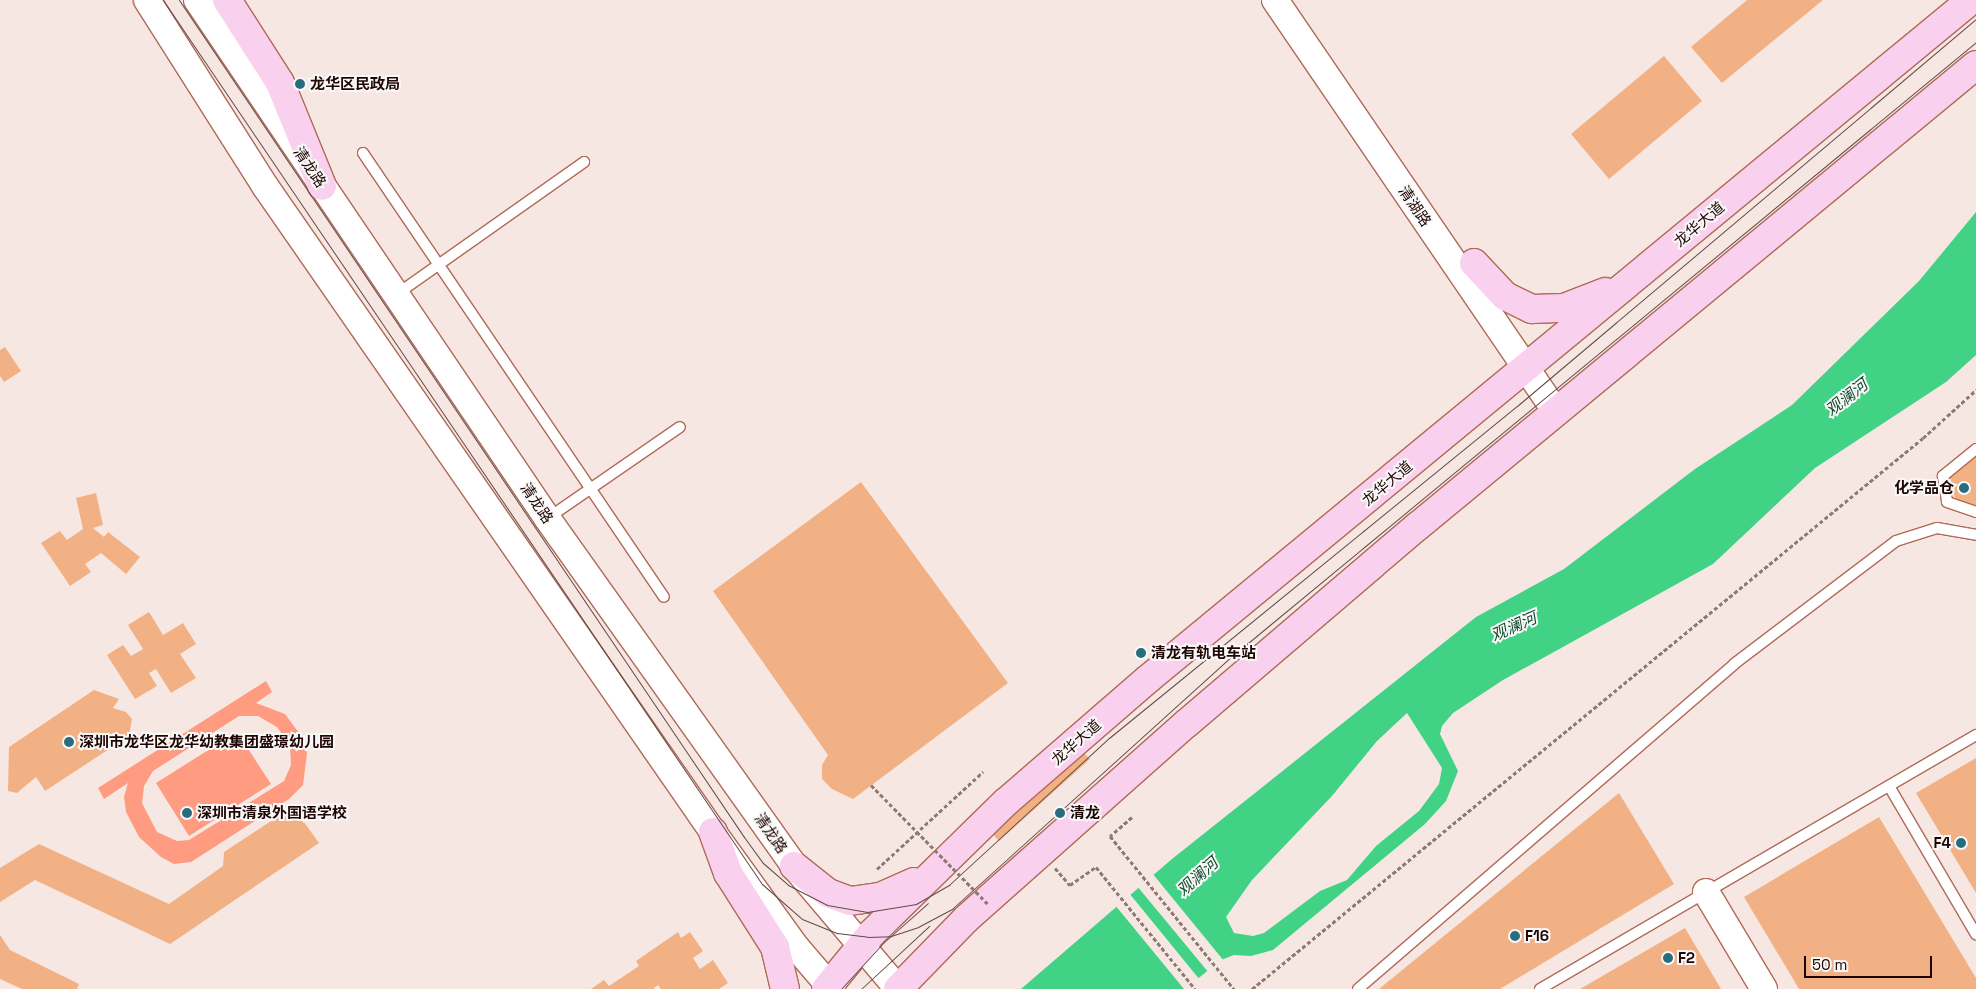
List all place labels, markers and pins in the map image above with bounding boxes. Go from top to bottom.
place label: 龙华区民政局 [310,75,400,93]
marker: 龙华区民政局 [294,78,306,90]
place label: 化学品仓 [1894,479,1954,497]
marker: 化学品仓 [1958,482,1970,494]
place label: 清龙有轨电车站 [1151,644,1256,662]
marker: 清龙有轨电车站 [1135,647,1147,659]
place label: 深圳市龙华区龙华幼教集团盛璟幼儿园 [79,733,334,751]
marker: 深圳市龙华区龙华幼教集团盛璟幼儿园 [63,736,75,748]
place label: 深圳市清泉外国语学校 [197,804,347,822]
place label: 清龙 [1070,804,1100,822]
marker: 深圳市清泉外国语学校 [181,807,193,819]
marker: 清龙 [1054,807,1066,819]
place label: F4 [1933,834,1951,852]
marker: F4 [1955,837,1967,849]
place label: F16 [1525,927,1549,945]
marker: F16 [1509,930,1521,942]
place label: F2 [1678,949,1695,967]
marker: F2 [1662,952,1674,964]

